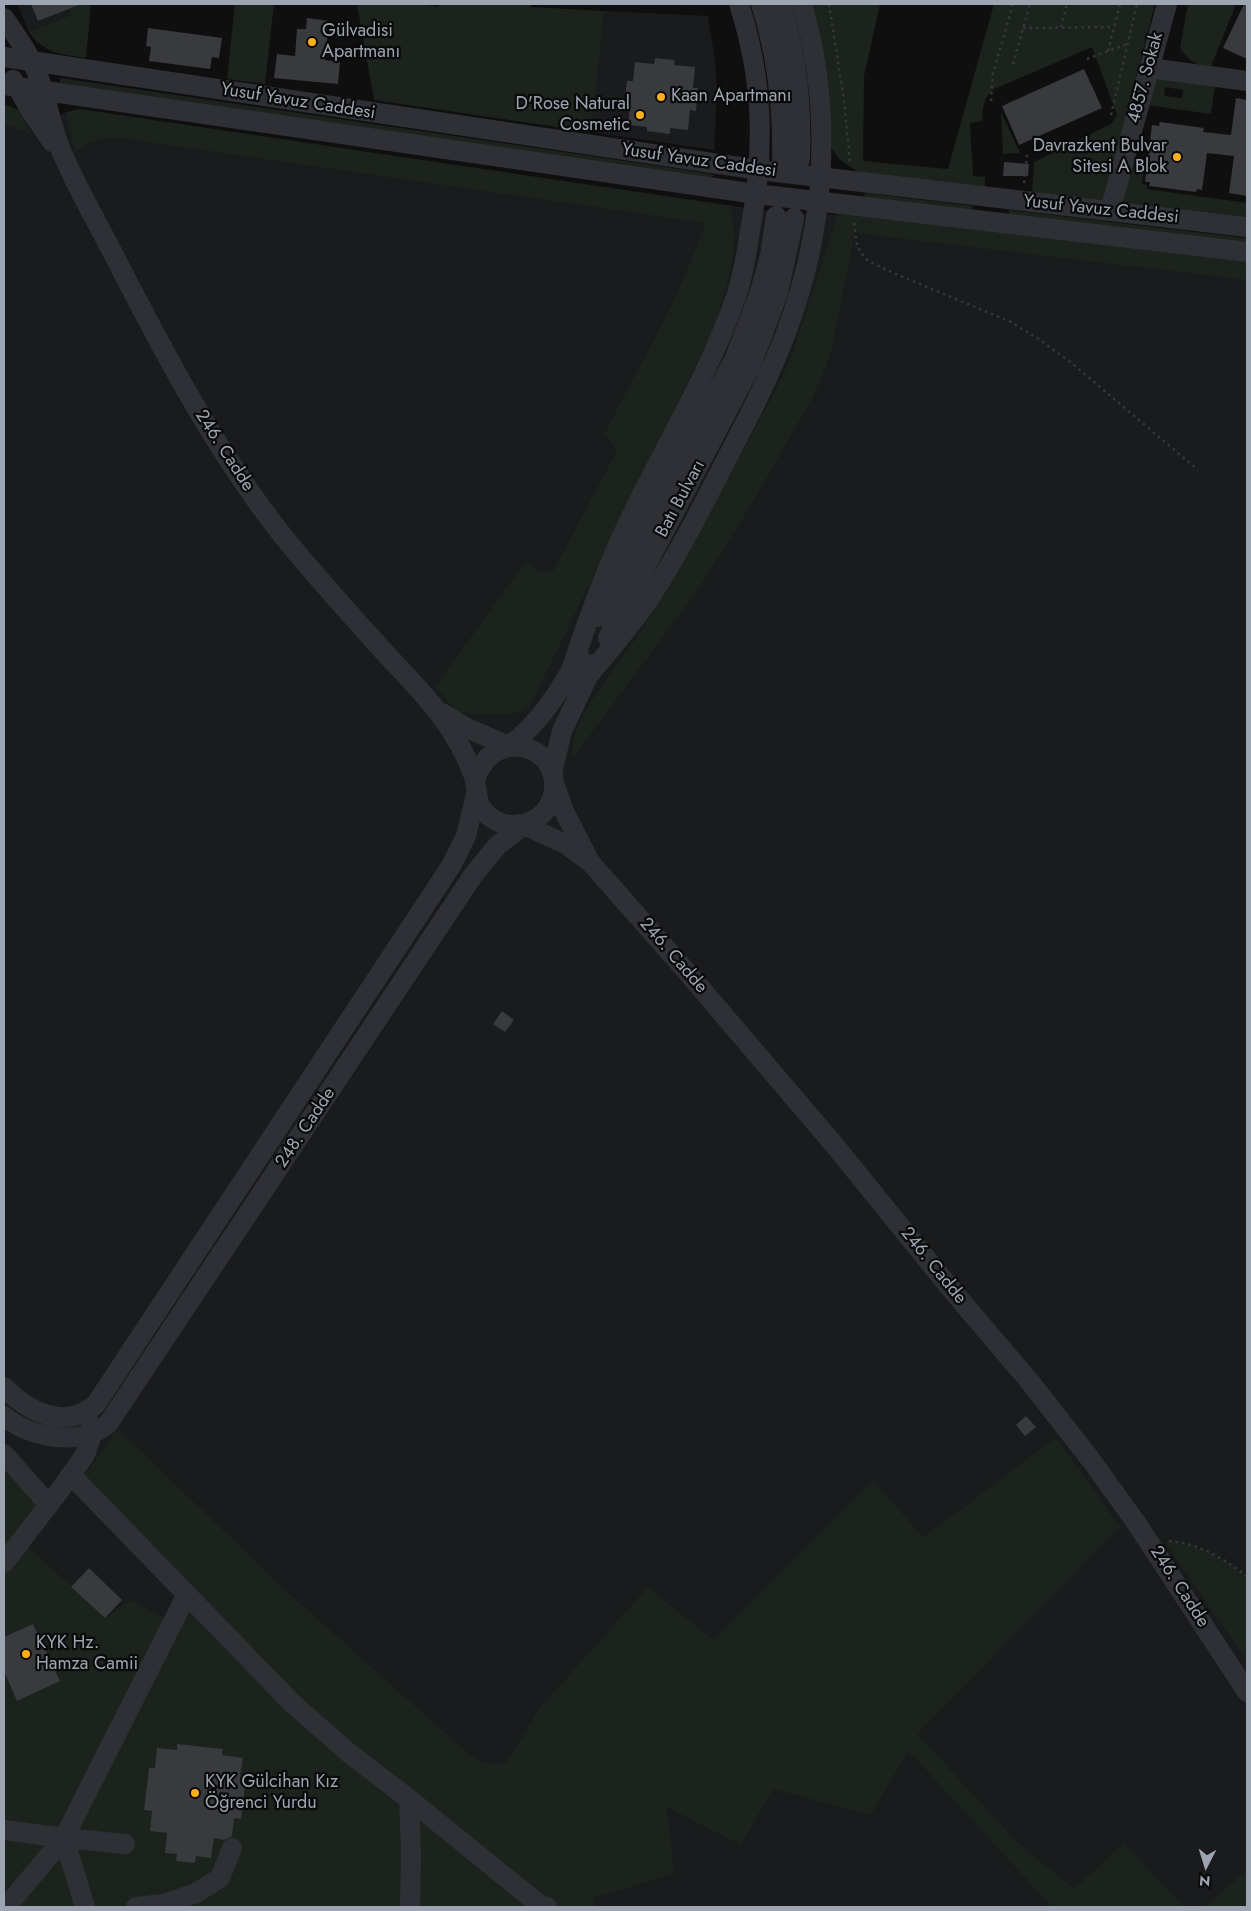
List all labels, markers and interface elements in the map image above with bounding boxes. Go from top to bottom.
place label: Gülvadisi Apartmanı [322,21,400,64]
street label: 4857. Sokak [1124,30,1168,126]
marker: Gülvadisi Apartmanı [306,36,318,48]
street label: Yusuf Yavuz Caddesi [219,79,377,125]
place label: Kaan Apartmanı [671,86,791,108]
marker: Kaan Apartmanı [655,91,667,103]
place label: D'Rose Natural Cosmetic [515,94,630,136]
marker: D'Rose Natural Cosmetic [634,109,646,121]
place label: Davrazkent Bulvar Sitesi A Blok [1033,136,1167,178]
street label: Yusuf Yavuz Caddesi [620,139,778,183]
marker: Davrazkent Bulvar Sitesi A Blok [1171,151,1183,163]
street label: Yusuf Yavuz Caddesi [1022,191,1180,229]
street label: 246. Cadde [190,406,258,496]
street label: Batı Bulvarı [652,457,710,541]
street label: 246. Cadde [634,914,712,998]
street label: 248. Cadde [271,1084,341,1172]
street label: 246. Cadde [895,1223,971,1309]
street label: 246. Cadde [1145,1542,1213,1632]
place label: KYK Hz. Hamza Camii [36,1633,138,1676]
marker: KYK Hz. Hamza Camii [20,1648,32,1660]
place label: KYK Gülcihan Kız Öğrenci Yurdu [205,1772,338,1815]
marker: KYK Gülcihan Kız Öğrenci Yurdu [189,1787,201,1799]
north arrow [1181,1841,1231,1891]
text: N [1198,1870,1211,1891]

